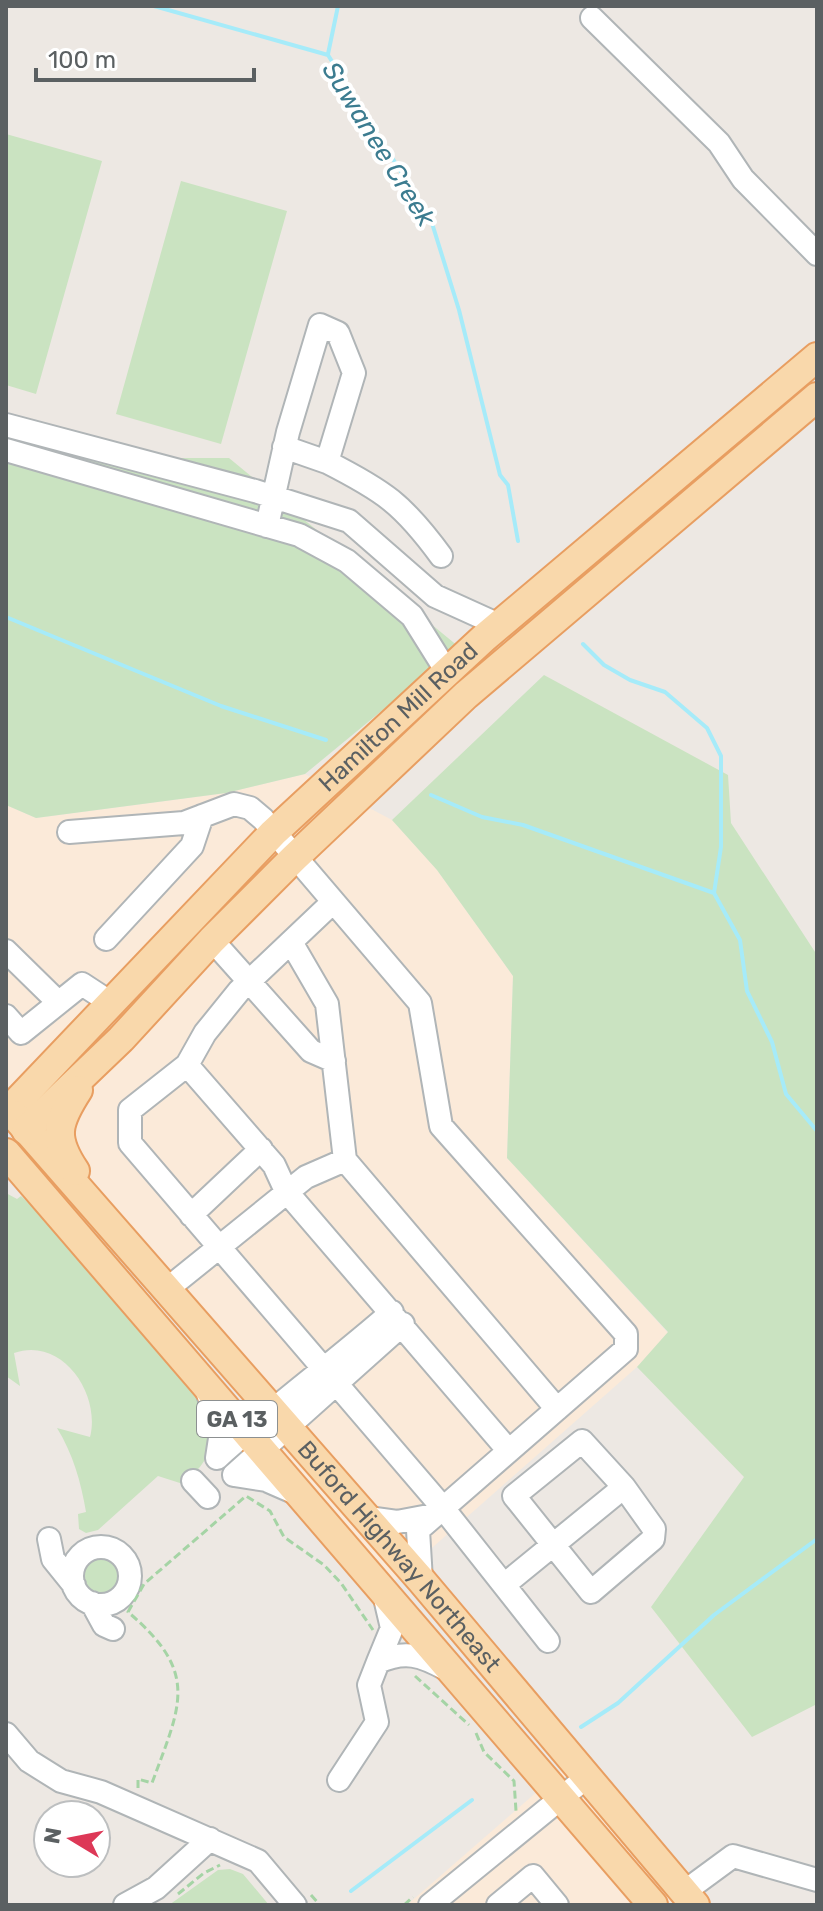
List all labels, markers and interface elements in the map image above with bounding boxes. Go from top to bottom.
scale bar [36,32,254,82]
text: 100 m [48,46,116,74]
water label: Suwanee Creek [315,56,442,233]
street label: Hamilton Mill Road [313,637,484,797]
road number: GA 13 [197,1401,277,1437]
street label: Buford Highway Northeast [292,1435,507,1678]
north arrow [32,1799,112,1879]
text: N [38,1825,67,1846]

